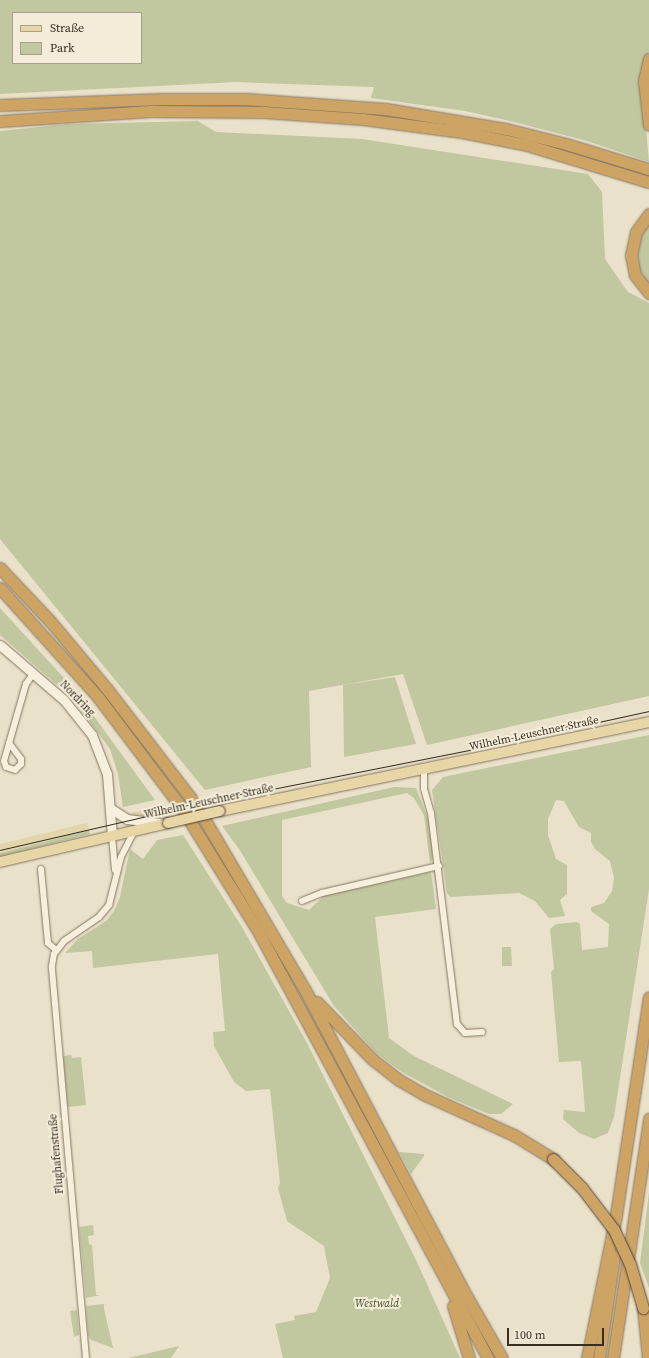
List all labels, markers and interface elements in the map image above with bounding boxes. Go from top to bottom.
legend [12,12,142,64]
text: Straße [50,20,84,36]
text: Park [50,40,75,56]
street label: Nordring [57,678,97,720]
street label: Wilhelm-Leuschner-Straße [468,714,600,754]
street label: Wilhelm-Leuschner-Straße [143,782,275,822]
street label: Flughafenstraße [47,1113,67,1195]
park label: Westwald [355,1297,399,1311]
scale bar [509,1320,606,1346]
text: 100 m [514,1327,546,1343]

